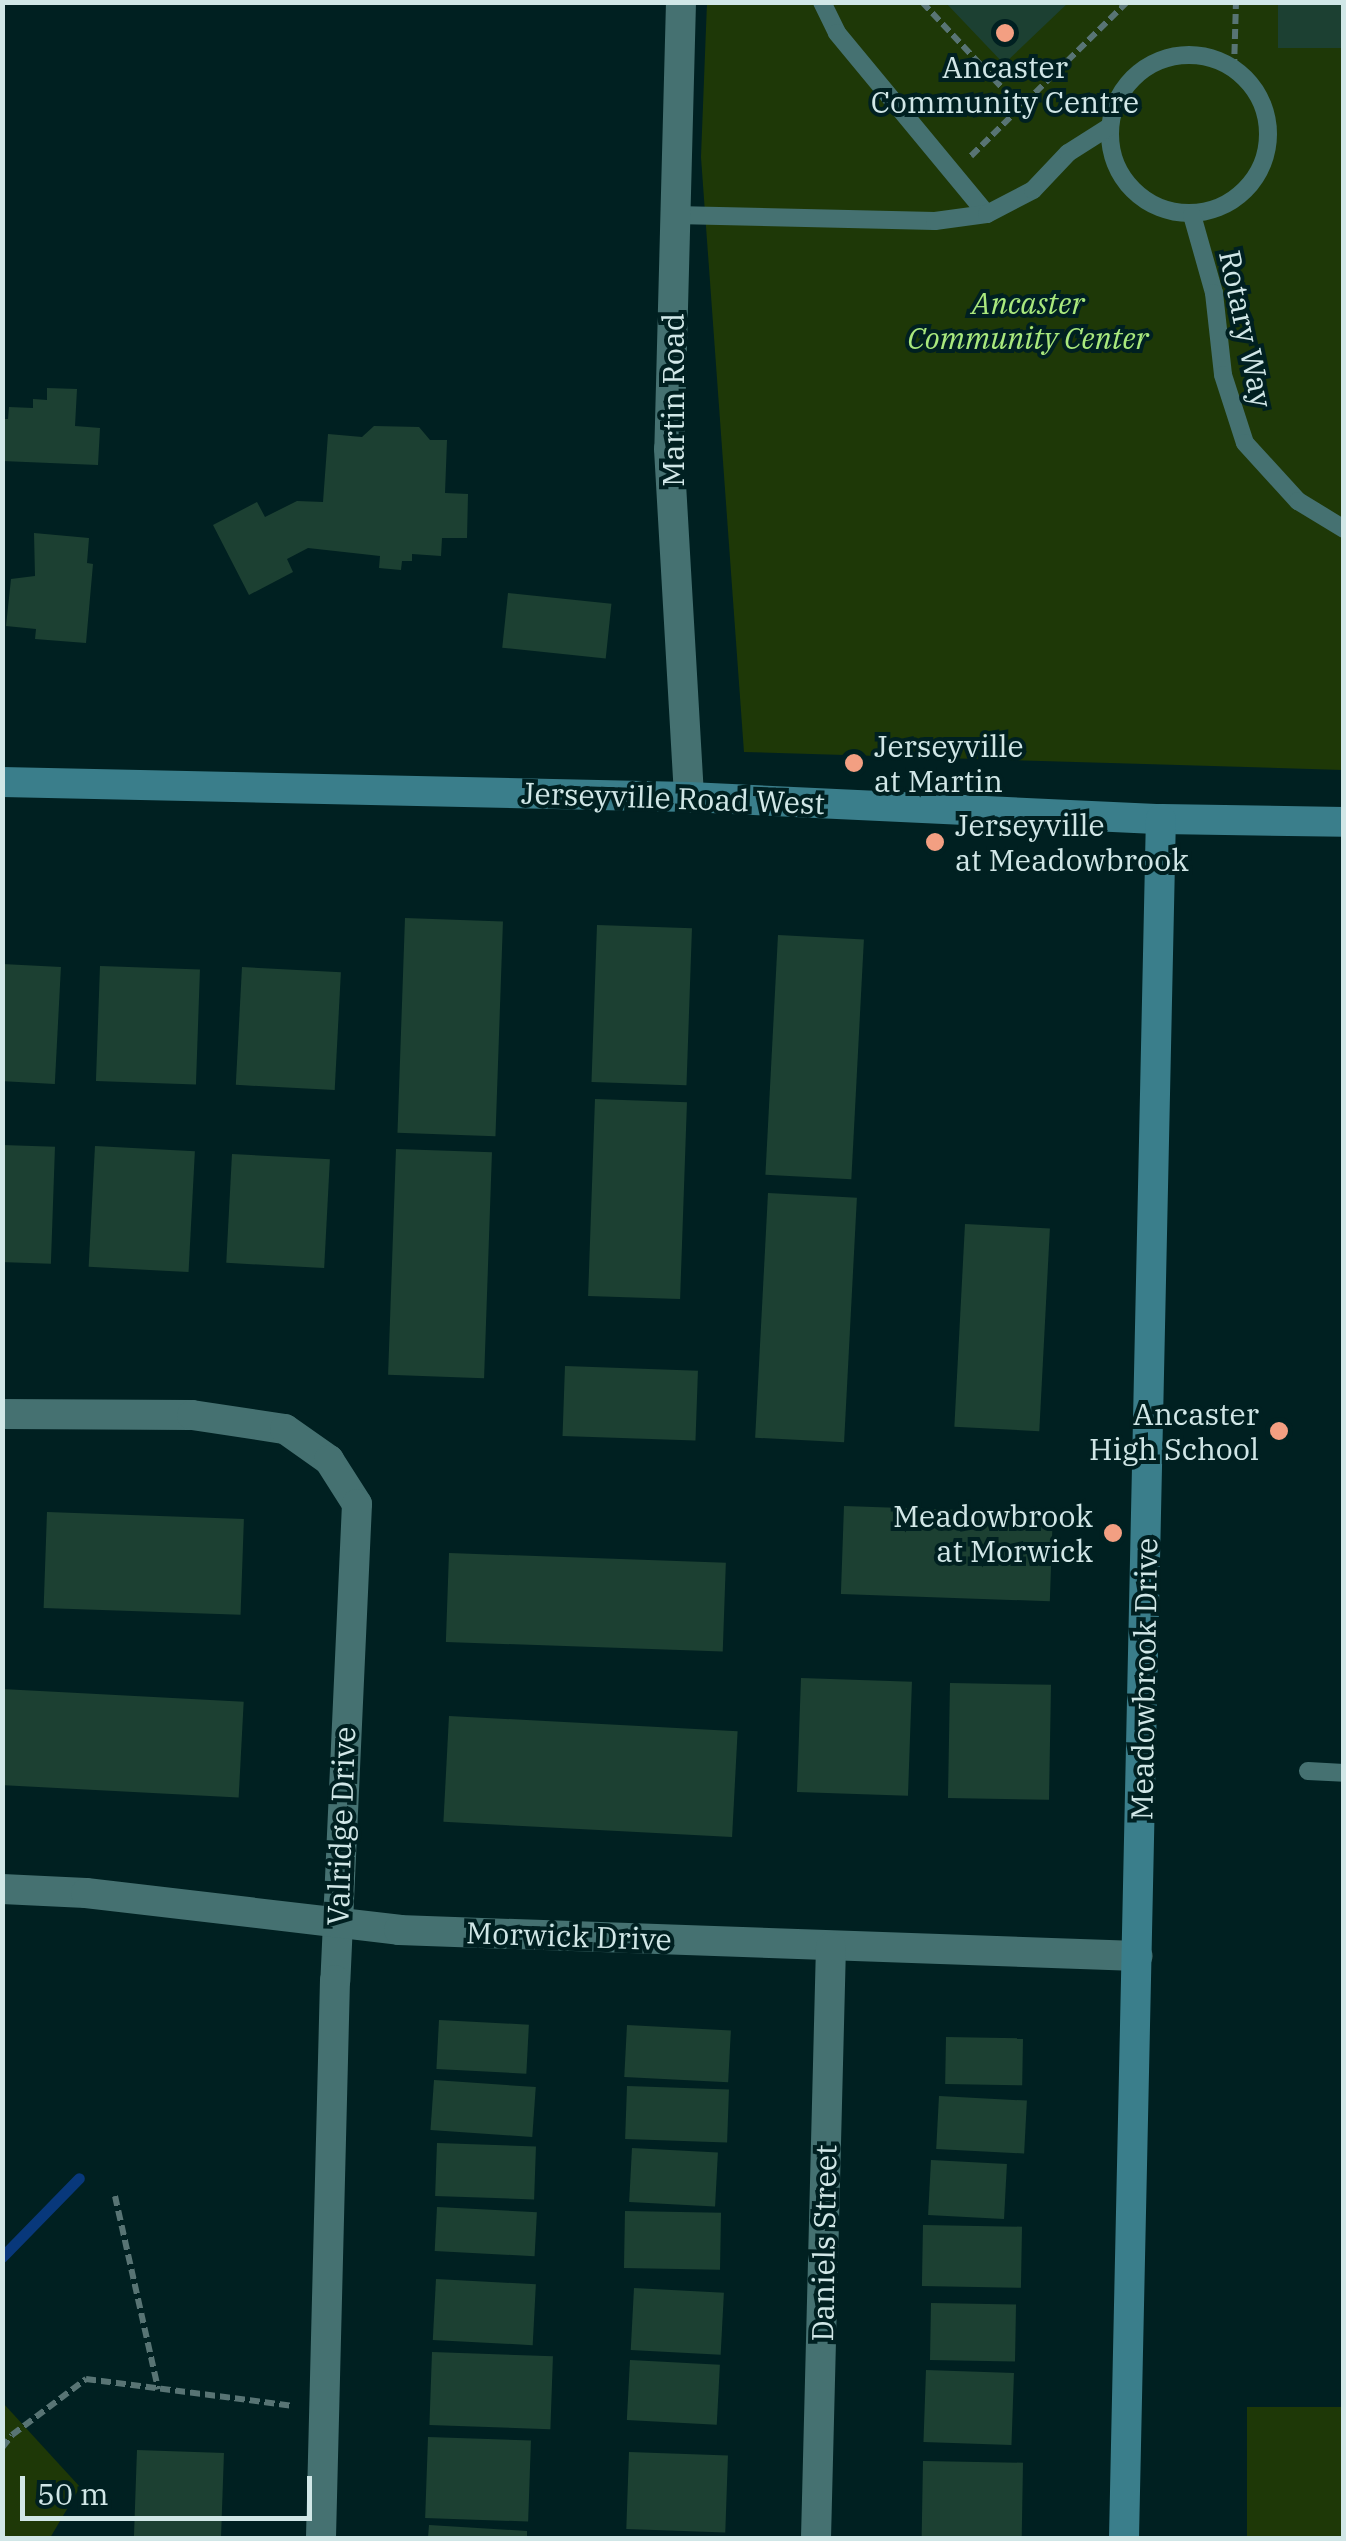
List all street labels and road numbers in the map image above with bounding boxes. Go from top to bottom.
street label: Rotary Way [1212,247,1280,411]
street label: Martin Road [655,313,691,487]
street label: Jerseyville Road West [520,775,826,821]
street label: Meadowbrook Drive [1124,1537,1164,1821]
street label: Valridge Drive [320,1726,362,1926]
street label: Morwick Drive [466,1914,672,1958]
street label: Daniels Street [804,2144,844,2342]

